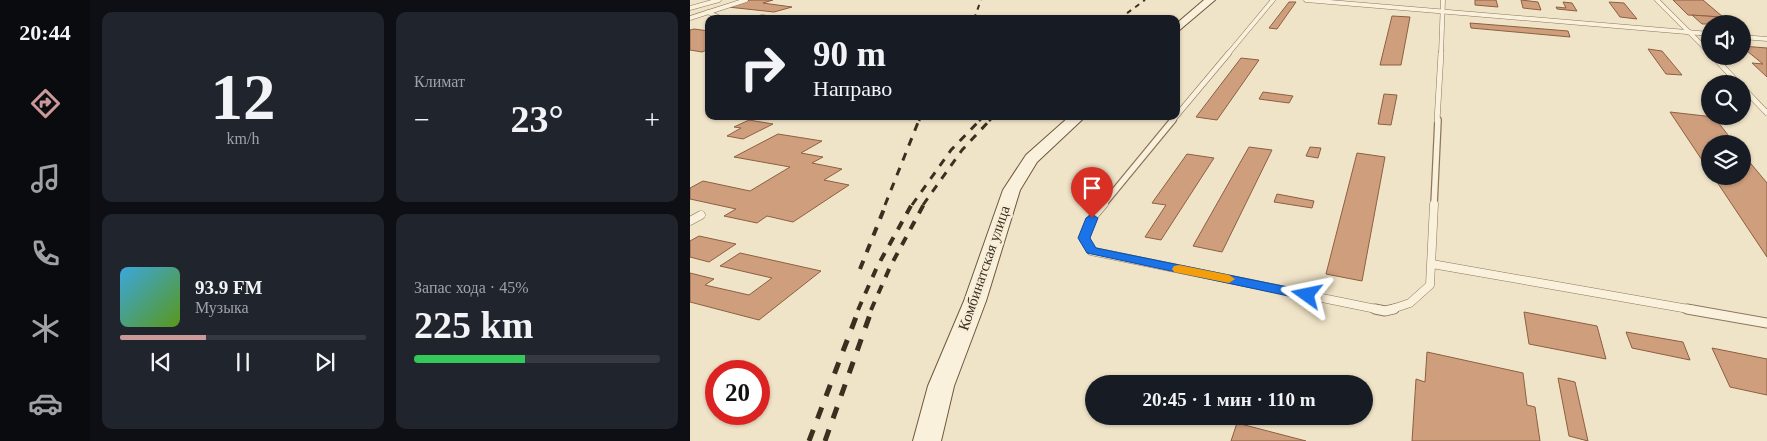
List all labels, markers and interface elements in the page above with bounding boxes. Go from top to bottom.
map controls [1701,15,1751,185]
button: sound [1701,15,1751,65]
text: 20:44 [19,20,71,45]
icon: right [730,35,795,100]
text: 90 m [813,35,886,74]
text: 12 [211,61,276,133]
text: Климат [414,73,465,90]
button: search [1701,75,1751,125]
text: Направо [813,76,892,101]
icon: directions [28,86,63,121]
text: 23° [510,98,564,140]
text: − [414,104,430,135]
text: + [644,104,660,135]
text: km/h [227,130,259,147]
button: layers [1701,135,1751,185]
icon: music [28,161,63,196]
pin [1071,167,1113,218]
icon: arrive [1078,174,1106,202]
street label: Комбинатская улица [955,203,1013,332]
icon: phone [28,236,63,271]
position arrow [1280,268,1332,320]
text: 93.9 FM [195,277,263,298]
text: Запас хода · 45% [414,279,529,296]
text: Музыка [195,299,249,316]
text: 225 km [414,304,533,346]
icon: climate [28,311,63,346]
icon: previous [147,348,175,376]
icon: pause [229,348,257,376]
icon: next [311,348,339,376]
speed limit sign: 20 [705,360,770,425]
icon: car [28,386,63,421]
text: 20:45 · 1 мин · 110 m [1142,389,1316,410]

